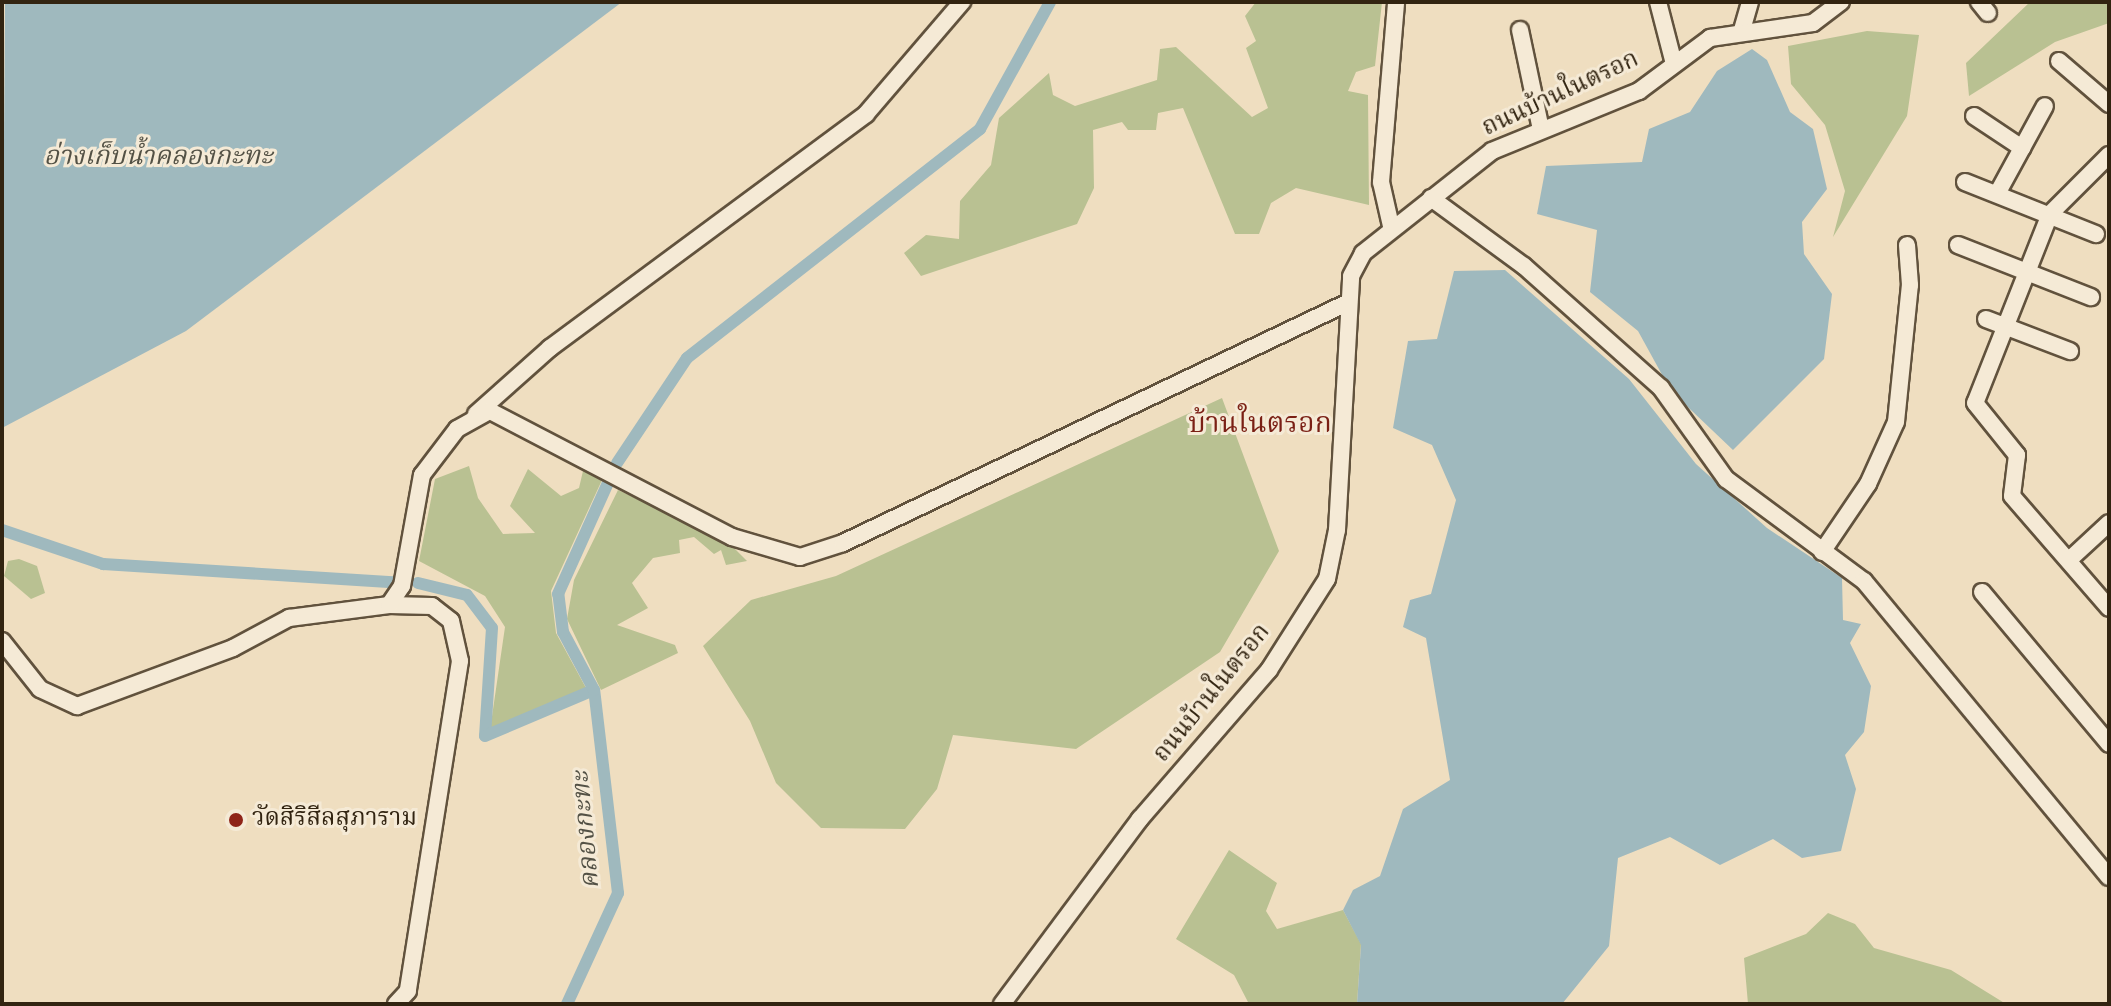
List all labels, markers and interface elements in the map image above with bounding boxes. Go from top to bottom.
street label: ถนนบ้านในตรอก [1478,46,1644,144]
water label: อ่างเก็บน้ำคลองกะทะ [44,142,272,174]
district label: บ้านในตรอก [1188,408,1332,442]
street label: ถนนบ้านในตรอก [1149,619,1277,769]
water label: คลองกะทะ [566,770,608,890]
place label: วัดสิริสีลสุภาราม [252,806,417,834]
marker: วัดสิริสีลสุภาราม [227,811,245,829]

